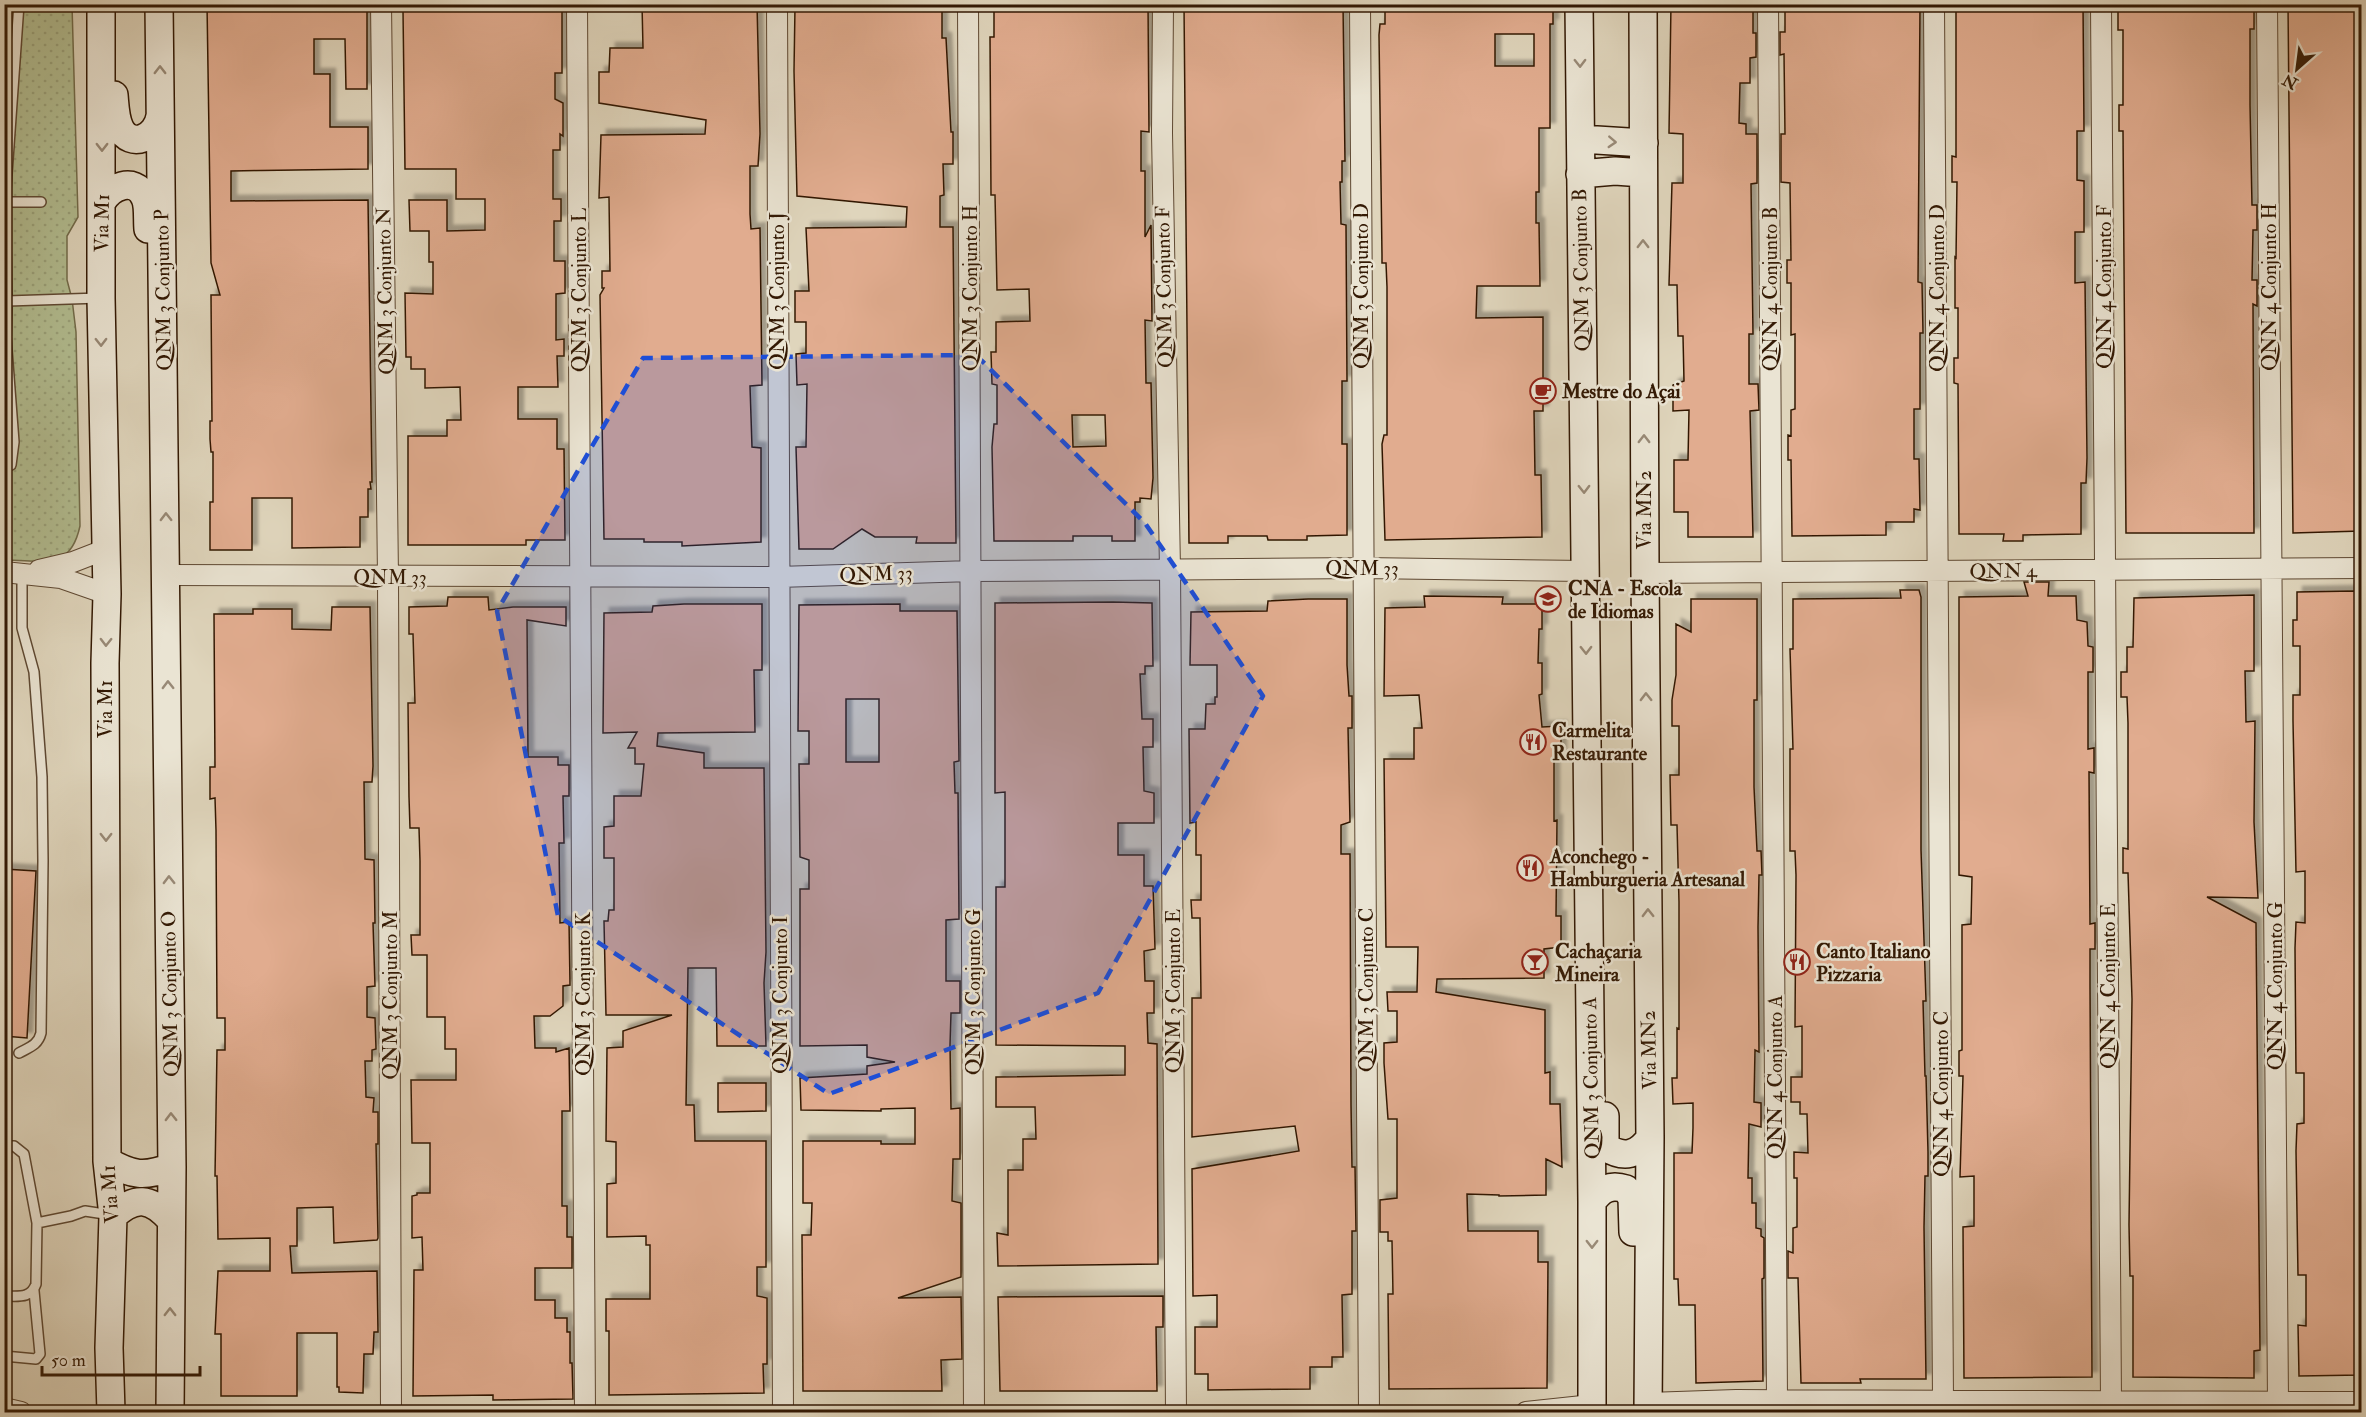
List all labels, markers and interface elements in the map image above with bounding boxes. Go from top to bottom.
north arrow [2267,39,2327,99]
one-way arrow [1574,58,1586,67]
one-way arrow [154,65,166,74]
text: N [2279,69,2302,94]
one-way arrow [1608,136,1617,149]
one-way arrow [96,142,108,151]
street label: QNM 3 Conjunto B [1567,188,1595,352]
street label: Via M1 [89,194,115,252]
street label: QNM 3 Conjunto D [1349,203,1374,369]
street label: QNN 4 Conjunto H [2257,203,2282,371]
street label: QNN 4 Conjunto D [1925,204,1950,372]
street label: QNN 4 Conjunto F [2092,204,2117,369]
street label: QNM 3 Conjunto H [958,205,983,371]
street label: QNM 3 Conjunto F [1150,205,1178,368]
street label: QNM 3 Conjunto N [371,207,399,375]
street label: QNM 3 Conjunto L [567,207,592,372]
street label: QNN 4 Conjunto B [1758,207,1783,371]
street label: QNM 3 Conjunto P [149,209,177,371]
street label: QNM 3 Conjunto J [765,212,790,370]
one-way arrow [1637,240,1649,249]
one-way arrow [95,337,108,346]
cafe icon: Mestre do Açai [1528,376,1558,406]
place label: Mestre do Açai [1561,379,1681,404]
one-way arrow [1638,435,1650,444]
street label: Via MN2 [1632,470,1657,550]
one-way arrow [1578,484,1590,493]
one-way arrow [160,512,172,521]
street label: QNM 33 [1325,556,1399,581]
street label: QNN 4 [1969,558,2038,584]
street label: QNM 33 [839,560,913,588]
street label: QNM 33 [353,565,427,590]
place label: CNA - Escola de Idiomas [1568,576,1683,624]
school or university icon: CNA - Escola de Idiomas [1533,584,1563,614]
one-way arrow [99,637,112,646]
one-way arrow [1580,646,1592,655]
street label: Via M1 [93,680,118,738]
one-way arrow [162,681,174,690]
one-way arrow [1640,693,1652,702]
place label: Carmelita Restaurante [1552,718,1648,766]
restaurant icon: Carmelita Restaurante [1518,727,1548,757]
one-way arrow [100,832,112,841]
place label: Aconchego - Hamburgueria Artesanal [1549,844,1746,893]
restaurant icon: Aconchego - Hamburgueria Artesanal [1515,853,1545,883]
one-way arrow [163,876,175,885]
street label: QNN 4 Conjunto G [2263,902,2288,1070]
street label: QNN 4 Conjunto E [2096,903,2121,1069]
street label: QNM 3 Conjunto G [961,908,986,1075]
street label: QNM 3 Conjunto C [1354,908,1379,1072]
street label: QNM 3 Conjunto E [1161,909,1186,1073]
one-way arrow [1642,909,1654,918]
street label: QNM 3 Conjunto M [378,910,403,1080]
street label: QNM 3 Conjunto O [156,911,184,1077]
street label: QNM 3 Conjunto K [571,911,596,1076]
street label: QNM 3 Conjunto I [768,916,793,1074]
place label: Cachaçaria Mineira [1554,939,1643,987]
place label: Canto Italiano Pizzaria [1816,939,1931,987]
bar icon: Cachaçaria Mineira [1520,947,1550,977]
restaurant icon: Canto Italiano Pizzaria [1782,947,1812,977]
street label: QNN 4 Conjunto A [1763,995,1788,1159]
street label: QNM 3 Conjunto A [1577,996,1605,1160]
street label: Via MN2 [1636,1010,1662,1090]
street label: QNN 4 Conjunto C [1929,1011,1954,1177]
one-way arrow [165,1113,178,1122]
street label: Via M1 [95,1164,125,1224]
one-way arrow [1586,1240,1598,1249]
one-way arrow [164,1308,176,1317]
scale bar [42,1339,200,1377]
text: 50 m [51,1349,86,1372]

